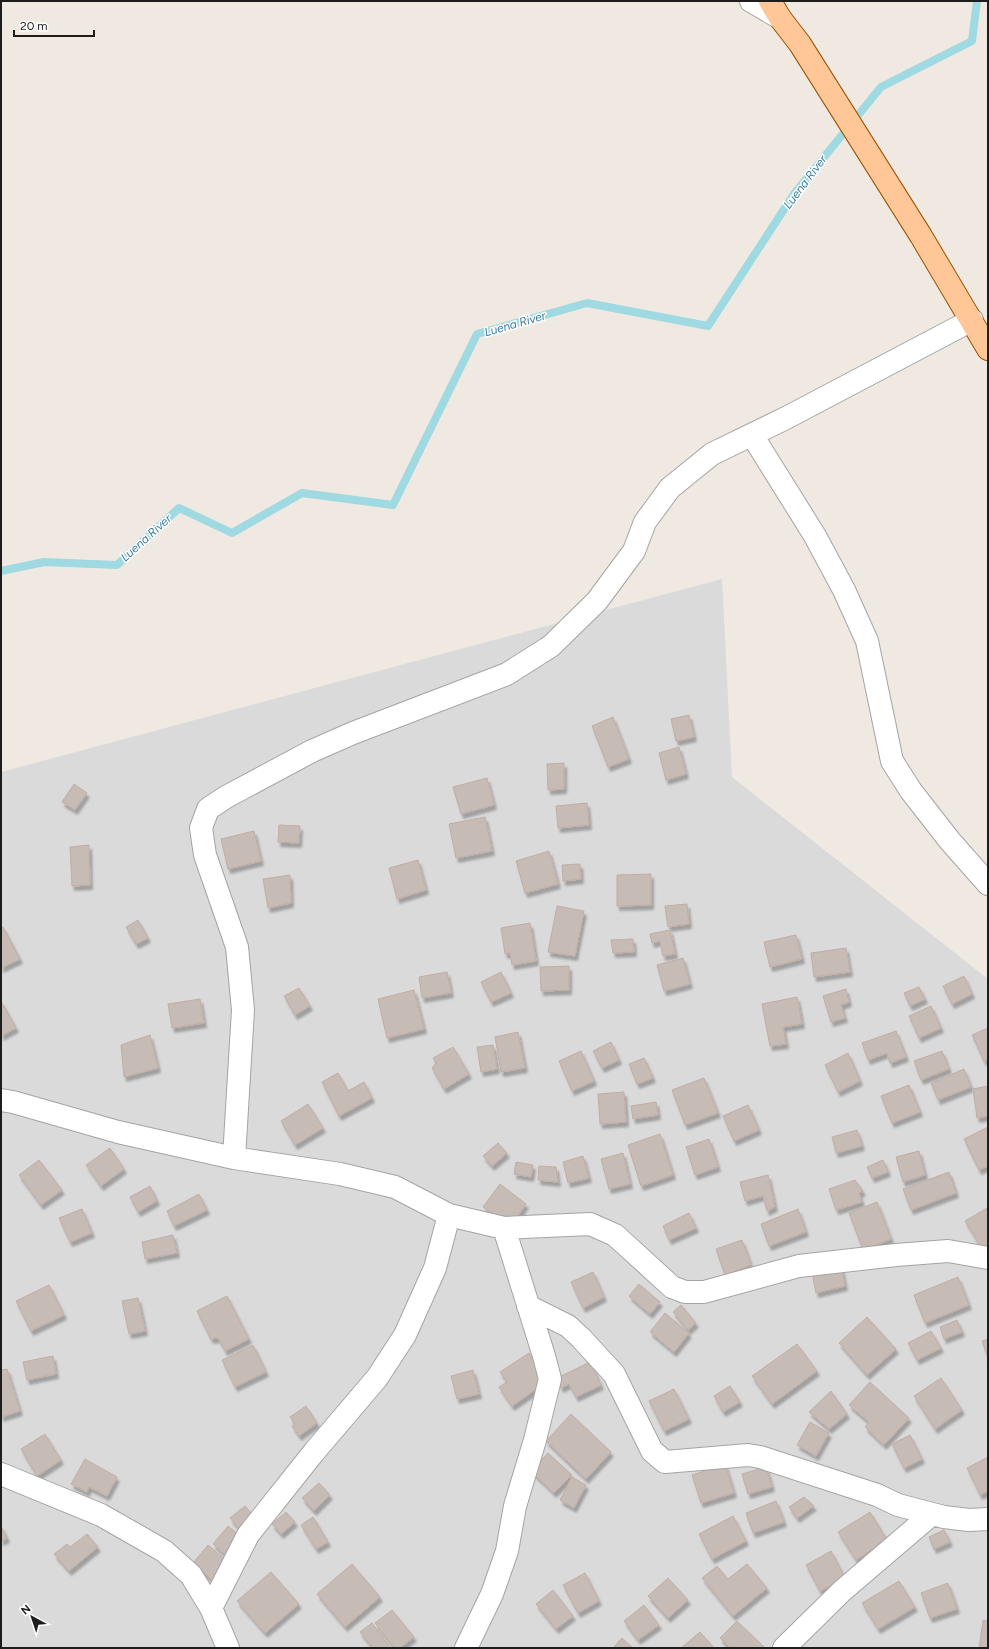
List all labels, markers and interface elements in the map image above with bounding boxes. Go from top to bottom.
scale bar [14,12,94,38]
text: 20 m [20,19,48,33]
water label: Luena River [780,152,830,211]
water label: Luena River [483,308,548,339]
water label: Luena River [118,511,175,564]
north arrow [12,1597,52,1637]
text: N [18,1602,33,1617]

